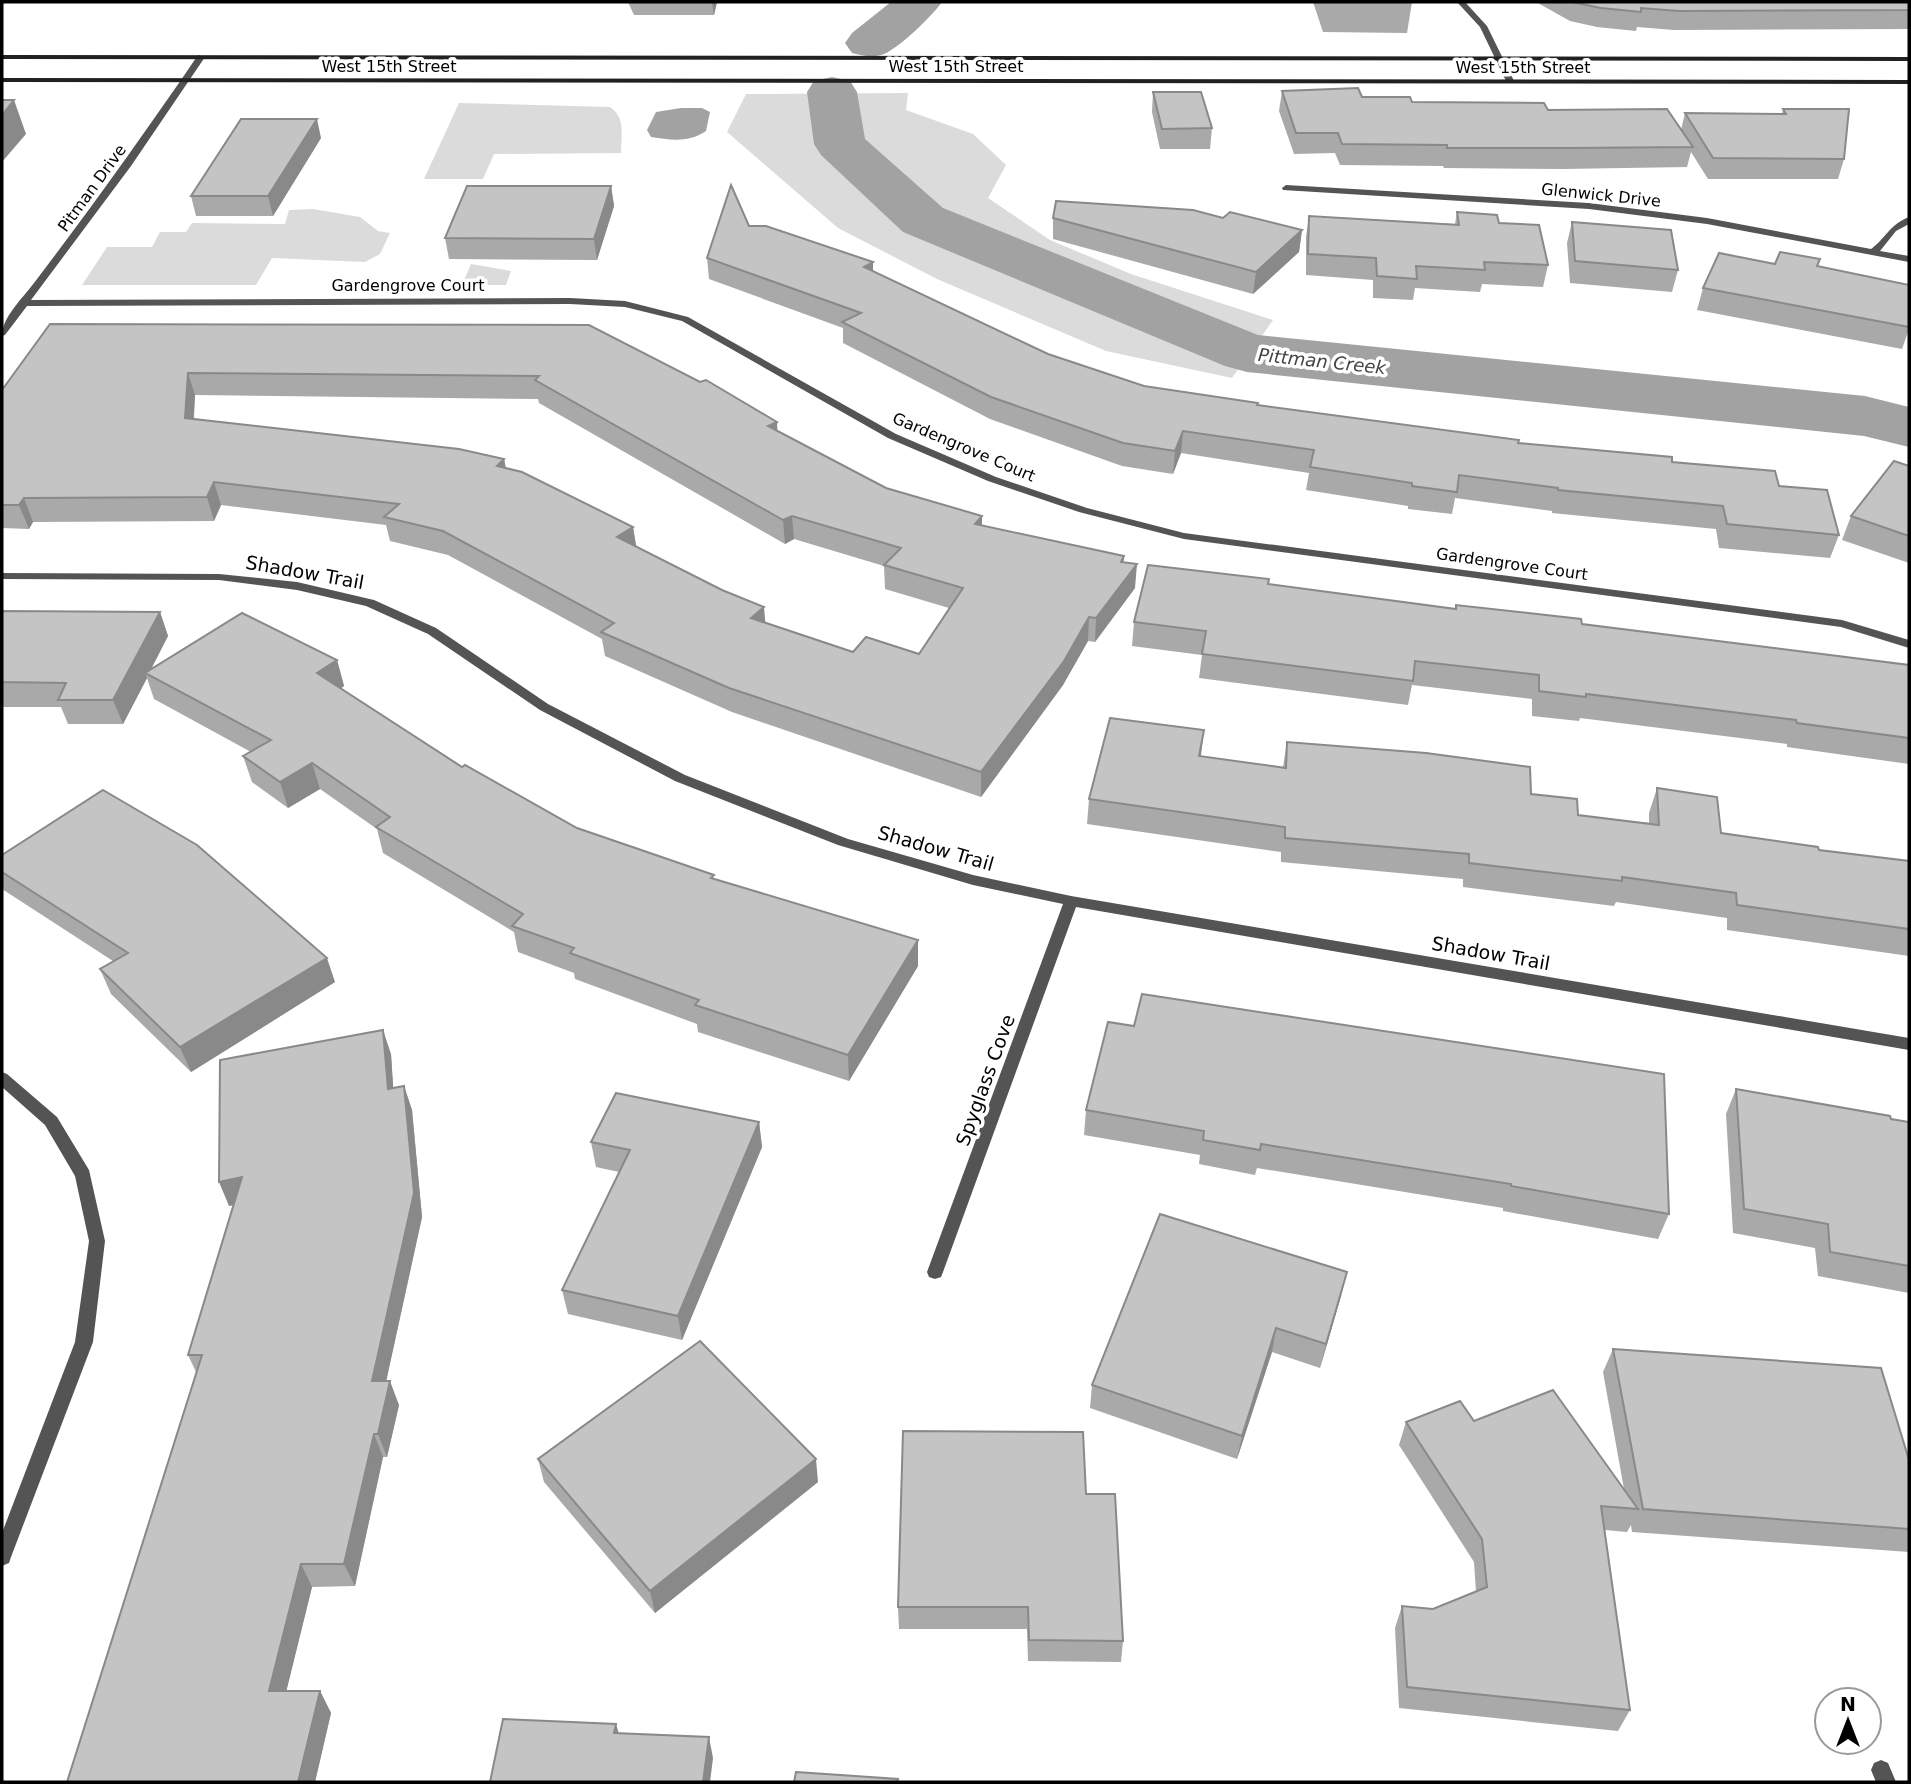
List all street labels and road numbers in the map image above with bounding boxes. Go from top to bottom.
street label: West 15th Street [322,57,456,76]
street label: West 15th Street [889,57,1023,76]
street label: West 15th Street [1456,58,1590,77]
street label: Pitman Drive [54,141,130,235]
street label: Glenwick Drive [1540,179,1662,211]
street label: Gardengrove Court [331,276,485,295]
street label: Gardengrove Court [890,408,1038,486]
street label: Gardengrove Court [1435,544,1589,584]
street label: Shadow Trail [244,551,366,593]
street label: Shadow Trail [875,821,997,875]
street label: Shadow Trail [1430,932,1552,974]
street label: Spyglass Cove [951,1011,1019,1149]

